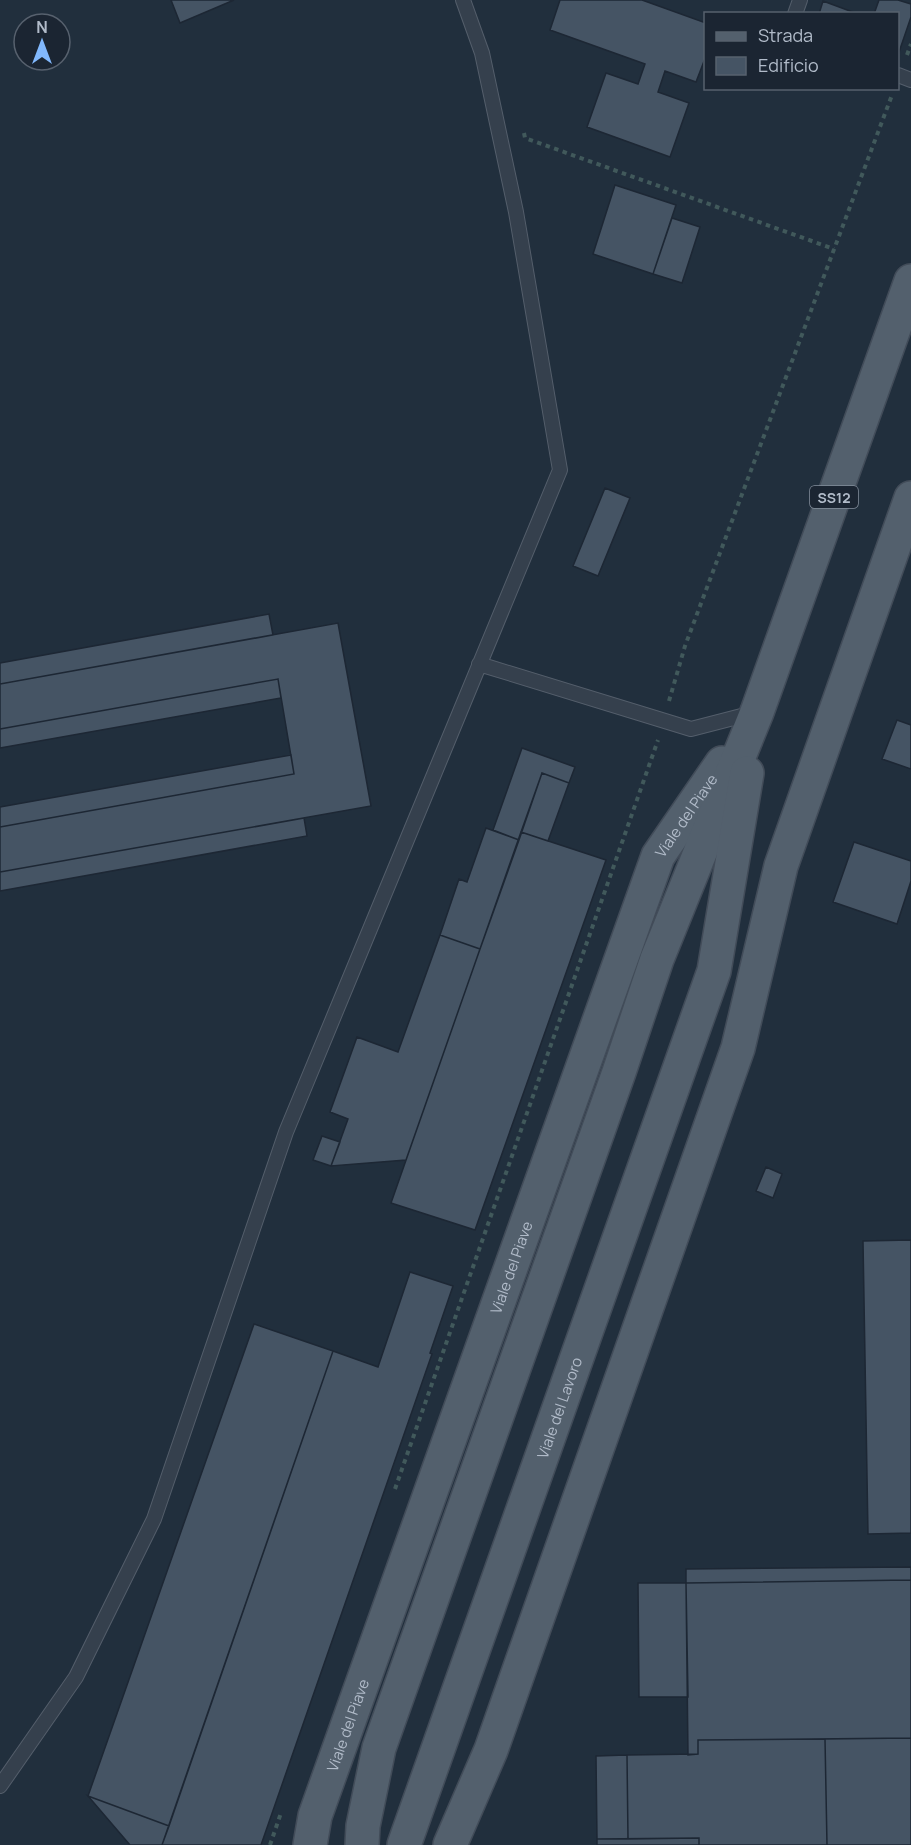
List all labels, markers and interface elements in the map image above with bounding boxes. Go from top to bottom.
north arrow [12,12,72,72]
legend [704,12,899,90]
text: N [36,16,48,38]
text: Strada [758,23,813,47]
text: Edificio [758,53,819,77]
road number: SS12 [810,486,858,508]
street label: Viale del Piave [650,770,722,861]
street label: Viale del Piave [485,1218,537,1317]
street label: Viale del Lavoro [531,1354,587,1461]
street label: Viale del Piave [321,1676,374,1774]

